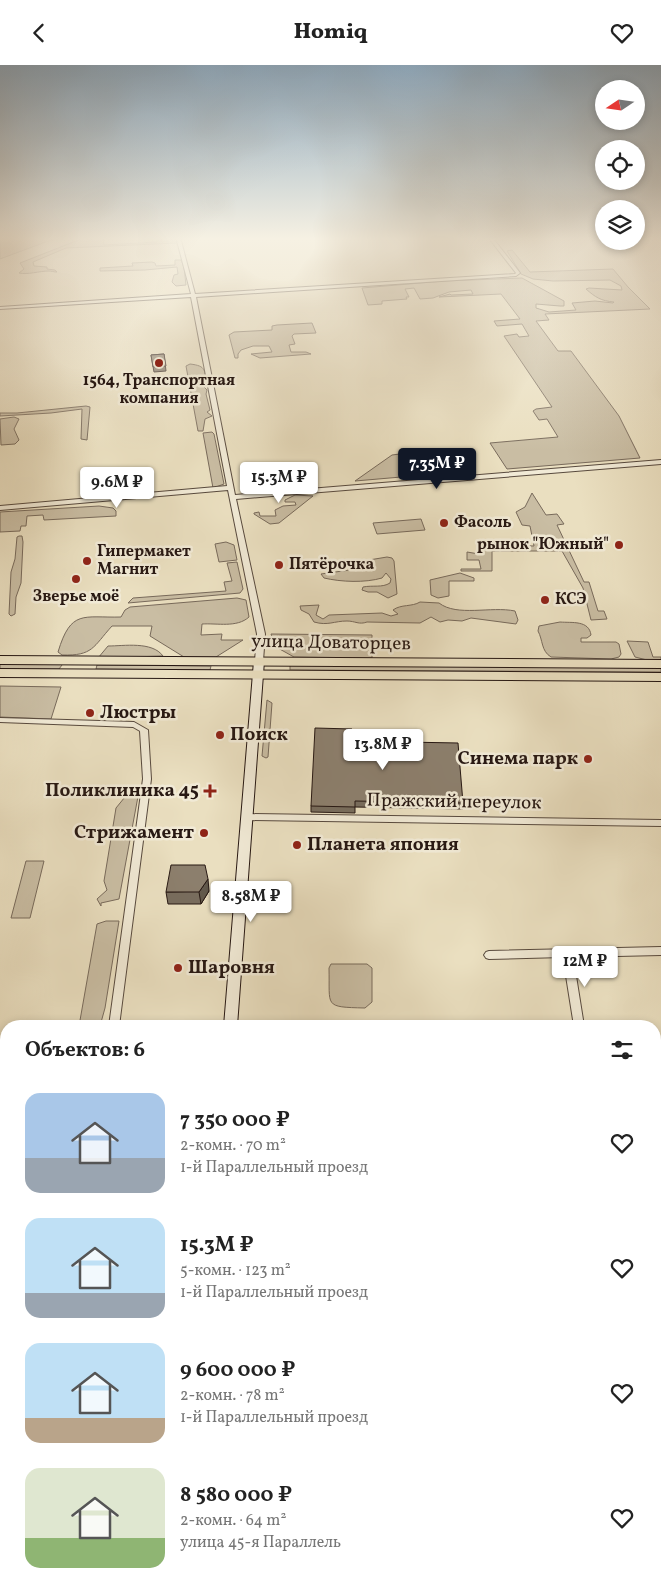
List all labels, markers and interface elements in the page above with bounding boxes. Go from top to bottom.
text: Homiq [294,17,367,48]
icon: back [25,19,53,47]
icon: heart [608,19,636,47]
north arrow [595,80,645,130]
map controls [595,80,645,250]
button: locate [595,140,645,190]
button: layers [595,200,645,250]
marker: 1564, Транспортная компания [153,357,165,369]
place label: 1564, Транспортная компания [83,370,235,410]
pin: 7.35M ₽ [391,447,483,490]
text: 7.35M ₽ [409,453,465,475]
pin: 15.3M ₽ [233,461,325,504]
pin: 9.6M ₽ [76,467,158,509]
text: 15.3M ₽ [251,467,307,489]
text: 9.6M ₽ [91,472,143,494]
place label: Фасоль [454,512,512,534]
marker: Фасоль [438,517,450,529]
place label: рынок "Южный" [477,534,609,556]
marker: рынок "Южный" [613,539,625,551]
place label: Гипермакет Магнит [97,541,191,581]
place label: Пятёрочка [289,554,374,576]
marker: Гипермакет Магнит [81,555,93,567]
marker: Пятёрочка [273,559,285,571]
marker: Зверье моё [70,573,82,585]
place label: Зверье моё [33,586,119,608]
place label: КСЭ [555,589,587,611]
marker: КСЭ [539,594,551,606]
street label: улица Доваторцев [251,629,411,657]
place label: Люстры [100,700,176,726]
marker: Люстры [84,707,96,719]
place label: Поиск [230,722,288,748]
marker: Поиск [214,729,226,741]
pin: 13.8M ₽ [337,729,429,771]
text: 13.8M ₽ [354,734,412,756]
place label: Синема парк [458,746,579,772]
marker: Синема парк [582,753,594,765]
place label: Поликлиника 45 [45,778,199,804]
marker: Поликлиника 45 [203,784,217,798]
street label: Пражский переулок [366,787,542,817]
place label: Стрижамент [74,820,195,846]
marker: Стрижамент [198,827,210,839]
place label: Планета япония [307,832,459,858]
marker: Планета япония [291,839,303,851]
pin: 8.58M ₽ [205,881,297,923]
text: 8.58M ₽ [222,886,280,908]
pin: 12M ₽ [550,945,620,988]
text: 12M ₽ [563,951,607,973]
place label: Шаровня [188,955,275,981]
marker: Шаровня [172,962,184,974]
text: Объектов: 6 [25,1036,145,1065]
icon: filters [608,1036,636,1064]
text: 7 350 000 ₽ [180,1106,290,1135]
icon: home [65,1113,125,1173]
icon: heart [608,1129,636,1157]
text: 2-комн. · 70 m² [180,1135,286,1157]
text: 1-й Параллельный проезд [180,1157,368,1179]
text: 15.3M ₽ [180,1231,254,1260]
icon: home [65,1238,125,1298]
icon: heart [608,1254,636,1282]
text: 5-комн. · 123 m² [180,1260,291,1282]
text: 1-й Параллельный проезд [180,1282,368,1304]
text: 9 600 000 ₽ [180,1356,295,1385]
icon: home [65,1363,125,1423]
icon: heart [608,1379,636,1407]
text: 2-комн. · 78 m² [180,1385,285,1407]
text: 1-й Параллельный проезд [180,1407,368,1429]
text: 8 580 000 ₽ [180,1481,292,1510]
icon: home [65,1488,125,1548]
icon: heart [608,1504,636,1532]
text: 2-комн. · 64 m² [180,1510,286,1532]
text: улица 45-я Параллель [180,1532,341,1554]

